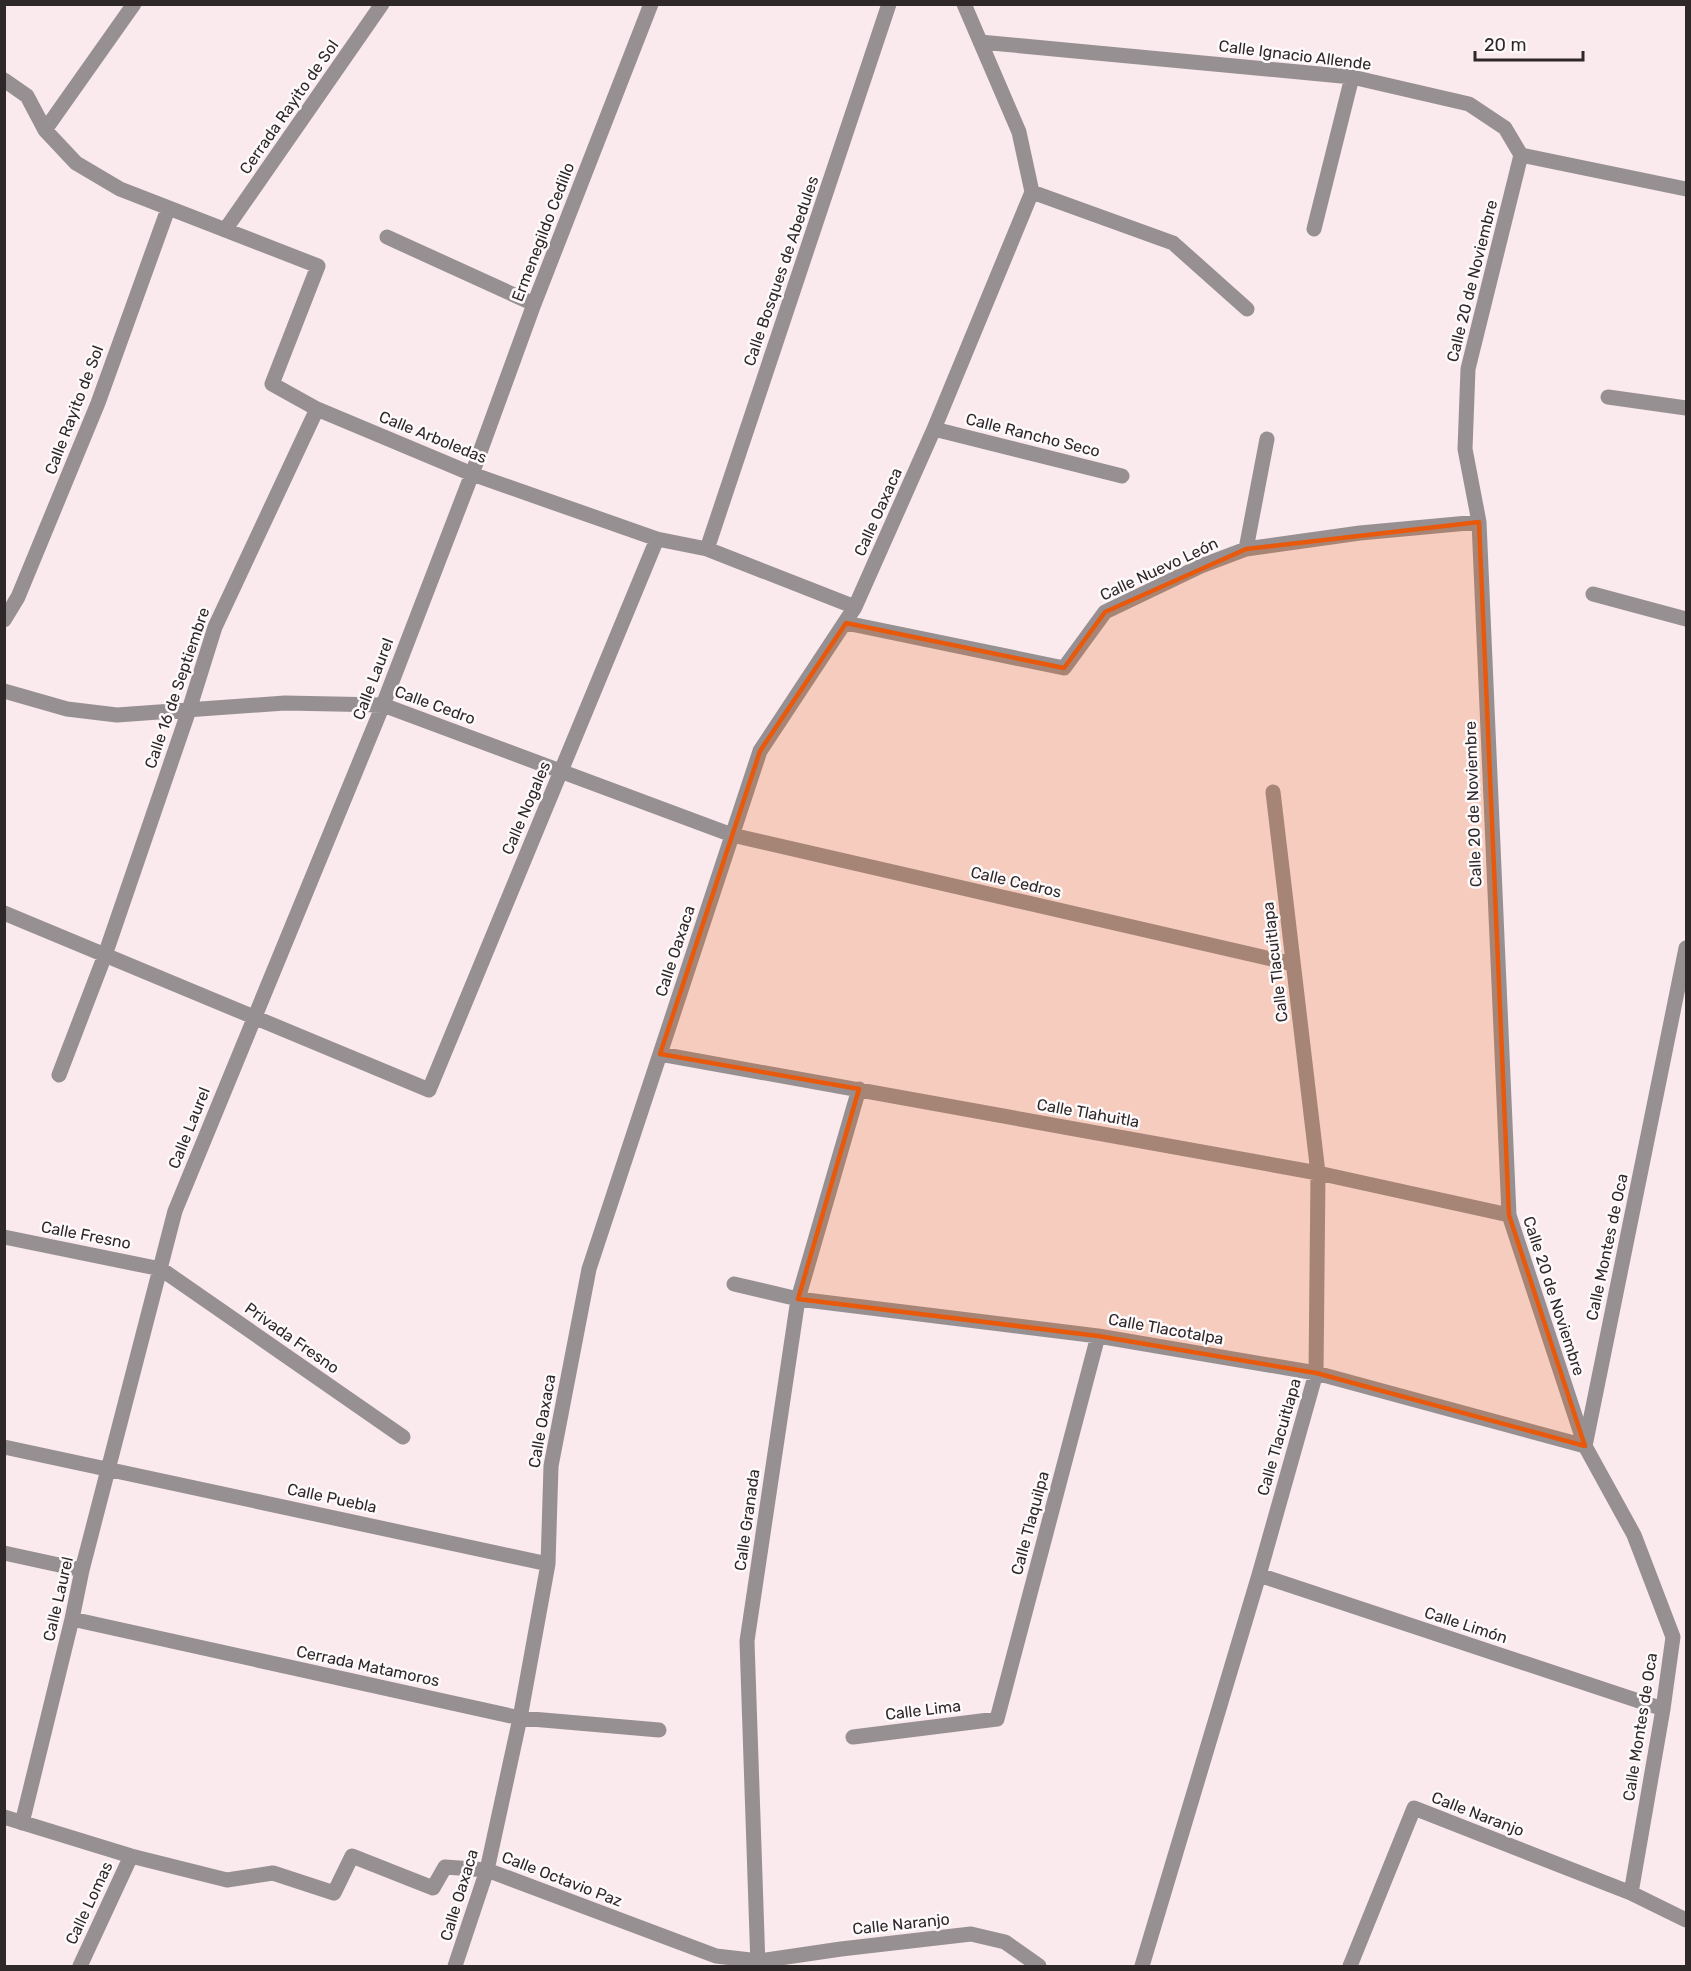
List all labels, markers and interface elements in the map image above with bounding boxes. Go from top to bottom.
scale bar [1475,24,1583,62]
text: 20 m [1484,34,1526,56]
street label: Cerrada Rayito de Sol [236,36,342,178]
street label: Calle Ignacio Allende [1218,36,1372,74]
street label: Ermenegildo Cedillo [508,160,578,304]
street label: Calle Bosques de Abedules [740,173,822,369]
street label: Calle 20 de Noviembre [1443,198,1501,364]
street label: Calle Rayito de Sol [41,343,107,477]
street label: Calle Arboledas [376,407,490,467]
street label: Calle Rancho Seco [964,409,1102,461]
street label: Calle Oaxaca [850,465,906,559]
street label: Calle Nuevo León [1097,533,1221,605]
street label: Calle 16 de Septiembre [140,605,214,771]
street label: Calle Laurel [349,635,397,723]
street label: Calle Cedro [392,682,478,728]
street label: Calle 20 de Noviembre [1461,721,1485,887]
street label: Calle Nogales [498,758,554,858]
street label: Calle Cedros [969,862,1063,902]
street label: Calle Tlacuitlapa [1258,901,1292,1023]
street label: Calle Oaxaca [651,903,699,999]
street label: Calle Laurel [164,1084,214,1172]
street label: Calle Tlahuitla [1035,1095,1141,1131]
street label: Calle Montes de Oca [1582,1172,1632,1322]
street label: Calle 20 de Noviembre [1519,1214,1589,1378]
street label: Calle Fresno [39,1217,133,1253]
street label: Privada Fresno [241,1298,343,1378]
street label: Calle Tlacotalpa [1107,1310,1225,1348]
street label: Calle Oaxaca [524,1373,560,1469]
street label: Calle Tlacuitlapa [1253,1376,1305,1498]
street label: Calle Granada [730,1468,764,1572]
street label: Calle Tlaquilpa [1007,1469,1053,1577]
street label: Calle Puebla [285,1479,379,1517]
street label: Calle Laurel [39,1555,77,1643]
street label: Calle Limón [1422,1603,1510,1647]
street label: Cerrada Matamoros [295,1642,441,1690]
street label: Calle Montes de Oca [1619,1652,1661,1802]
street label: Calle Lima [884,1696,962,1724]
street label: Calle Naranjo [1429,1788,1527,1840]
street label: Calle Oaxaca [436,1847,482,1943]
street label: Calle Octavio Paz [499,1847,625,1911]
street label: Calle Lomas [62,1858,116,1948]
street label: Calle Naranjo [851,1909,951,1939]

